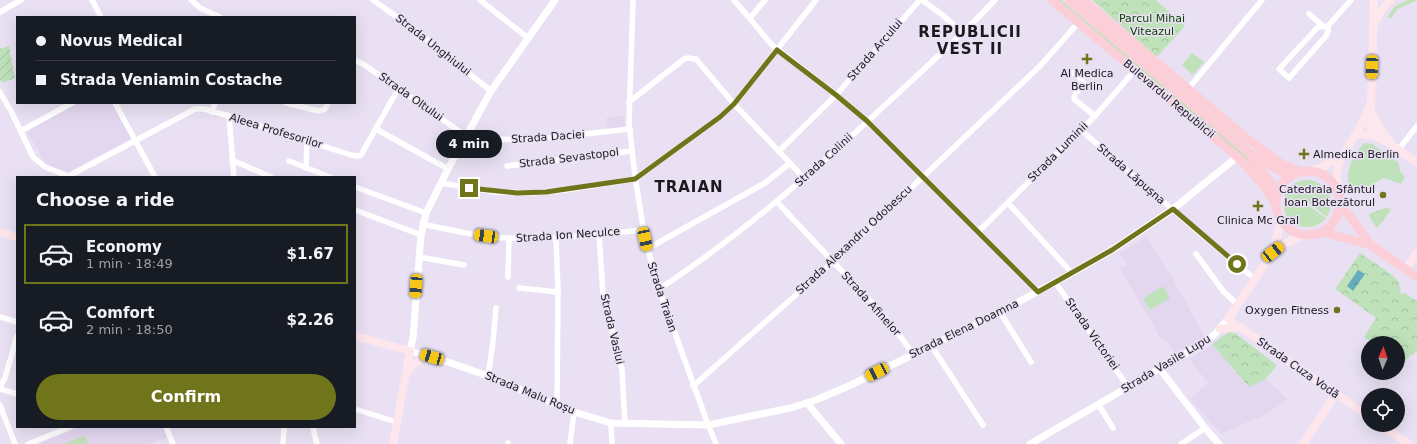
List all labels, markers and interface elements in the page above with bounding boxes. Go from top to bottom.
street label: Strada Unghiului [393,12,473,78]
park label: Parcul Mihai Viteazul [1119,12,1185,38]
street label: Strada Arcului [845,16,905,84]
district label: REPUBLICII VEST II [918,23,1022,58]
text: Novus Medical [60,32,183,50]
marker: Al Medica Berlin [1081,53,1093,65]
car [1366,55,1378,79]
street label: Bulevardul Republicii [1121,57,1217,141]
place label: Al Medica Berlin [1060,67,1114,93]
street label: Strada Oltului [376,70,446,124]
text: Strada Veniamin Costache [60,71,282,89]
street label: Aleea Profesorilor [228,111,325,152]
street label: Strada Luminii [1025,119,1091,185]
street label: Strada Daciei [511,128,585,146]
callout: 4 min [436,130,502,158]
street label: Strada Colinii [792,131,856,189]
text: 4 min [449,136,489,151]
street label: Strada Lăpușna [1094,141,1168,207]
street label: Strada Sevastopol [518,145,620,171]
marker: Almedica Berlin [1298,148,1310,160]
place label: Almedica Berlin [1313,148,1399,161]
district label: TRAIAN [654,178,724,196]
route end [460,179,478,197]
street label: Strada Alexandru Odobescu [793,183,915,297]
place label: Catedrala Sfântul Ioan Botezătorul [1279,183,1375,209]
text: Choose a ride [36,189,175,210]
marker: Catedrala Sfântul Ioan Botezătorul [1378,190,1388,200]
marker: Clinica Mc Gral [1252,200,1264,212]
place label: Clinica Mc Gral [1217,214,1299,227]
street label: Strada Ion Neculce [516,225,621,245]
car [637,226,653,252]
car [473,228,499,244]
icon: car [38,236,74,272]
text: Economy [86,238,162,256]
car [1260,240,1286,264]
text: $1.67 [287,245,334,263]
route start [1228,255,1246,273]
text: 1 min · 18:49 [86,256,173,271]
street label: Strada Traian [645,260,679,334]
street label: Strada Afinelor [839,269,904,339]
car [409,274,423,298]
street label: Strada Vaslui [598,292,626,366]
street label: Strada Victoriei [1062,296,1122,372]
street label: Strada Elena Doamna [907,297,1021,361]
icon: car [38,302,74,338]
text: Comfort [86,304,154,322]
place label: Oxygen Fitness [1245,304,1329,317]
marker: Oxygen Fitness [1332,305,1342,315]
text: $2.26 [287,311,334,329]
text: 2 min · 18:50 [86,322,173,337]
street label: Strada Vasile Lupu [1119,332,1213,396]
street label: Strada Cuza Vodă [1254,335,1342,401]
north arrow [1361,336,1405,380]
map controls [1361,336,1405,432]
car [419,348,445,366]
car [864,361,890,383]
street label: Strada Malu Roșu [483,369,577,417]
button: Confirm [36,374,336,420]
button: locate [1361,388,1405,432]

